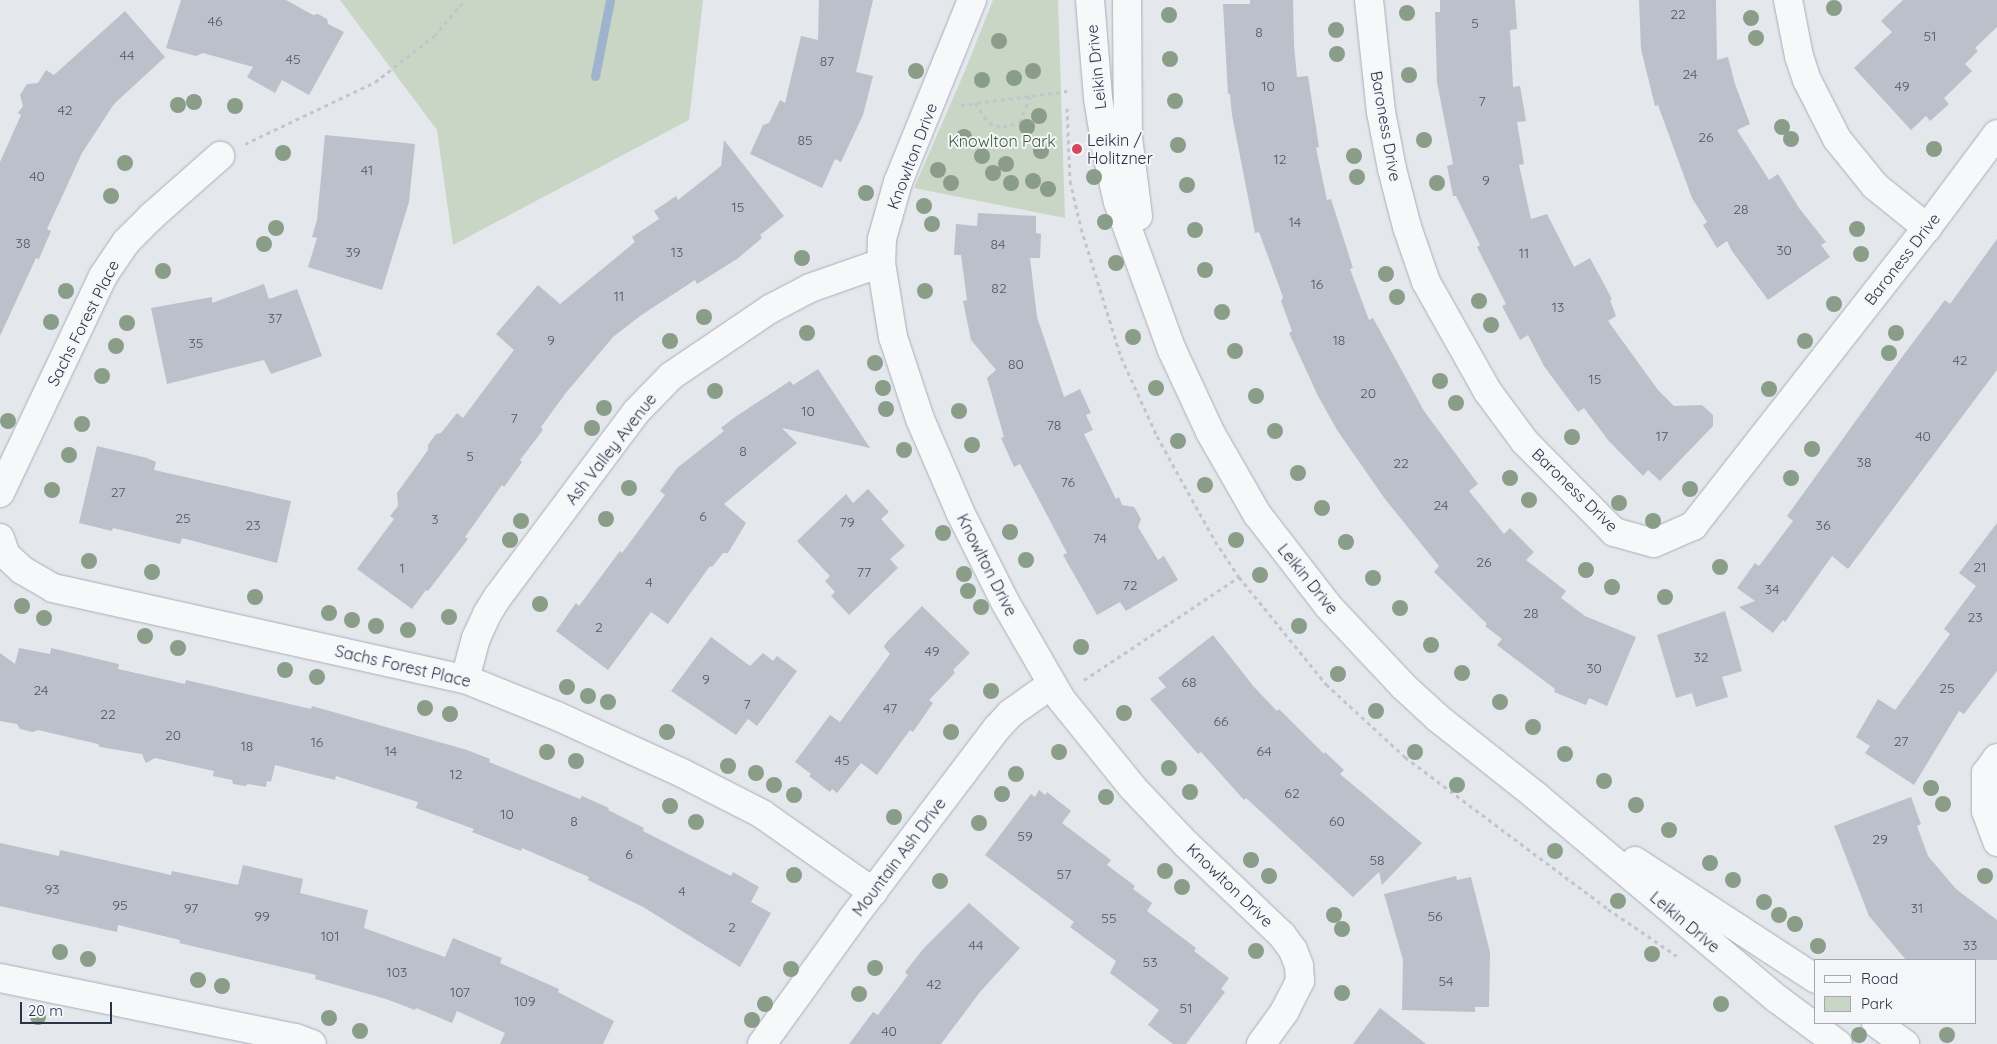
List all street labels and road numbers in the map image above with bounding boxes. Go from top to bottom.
street label: Leikin Drive [1082,24,1110,110]
street label: Baroness Drive [1367,69,1405,183]
street label: Knowlton Drive [883,100,941,212]
street label: Baroness Drive [1860,209,1944,309]
street label: Sachs Forest Place [43,257,123,389]
street label: Ash Valley Avenue [562,390,660,508]
street label: Baroness Drive [1528,444,1622,536]
street label: Knowlton Drive [953,511,1021,619]
street label: Leikin Drive [1274,540,1342,618]
street label: Sachs Forest Place [333,641,473,691]
street label: Mountain Ash Drive [848,794,950,920]
street label: Knowlton Drive [1183,839,1277,931]
street label: Leikin Drive [1646,887,1724,957]

